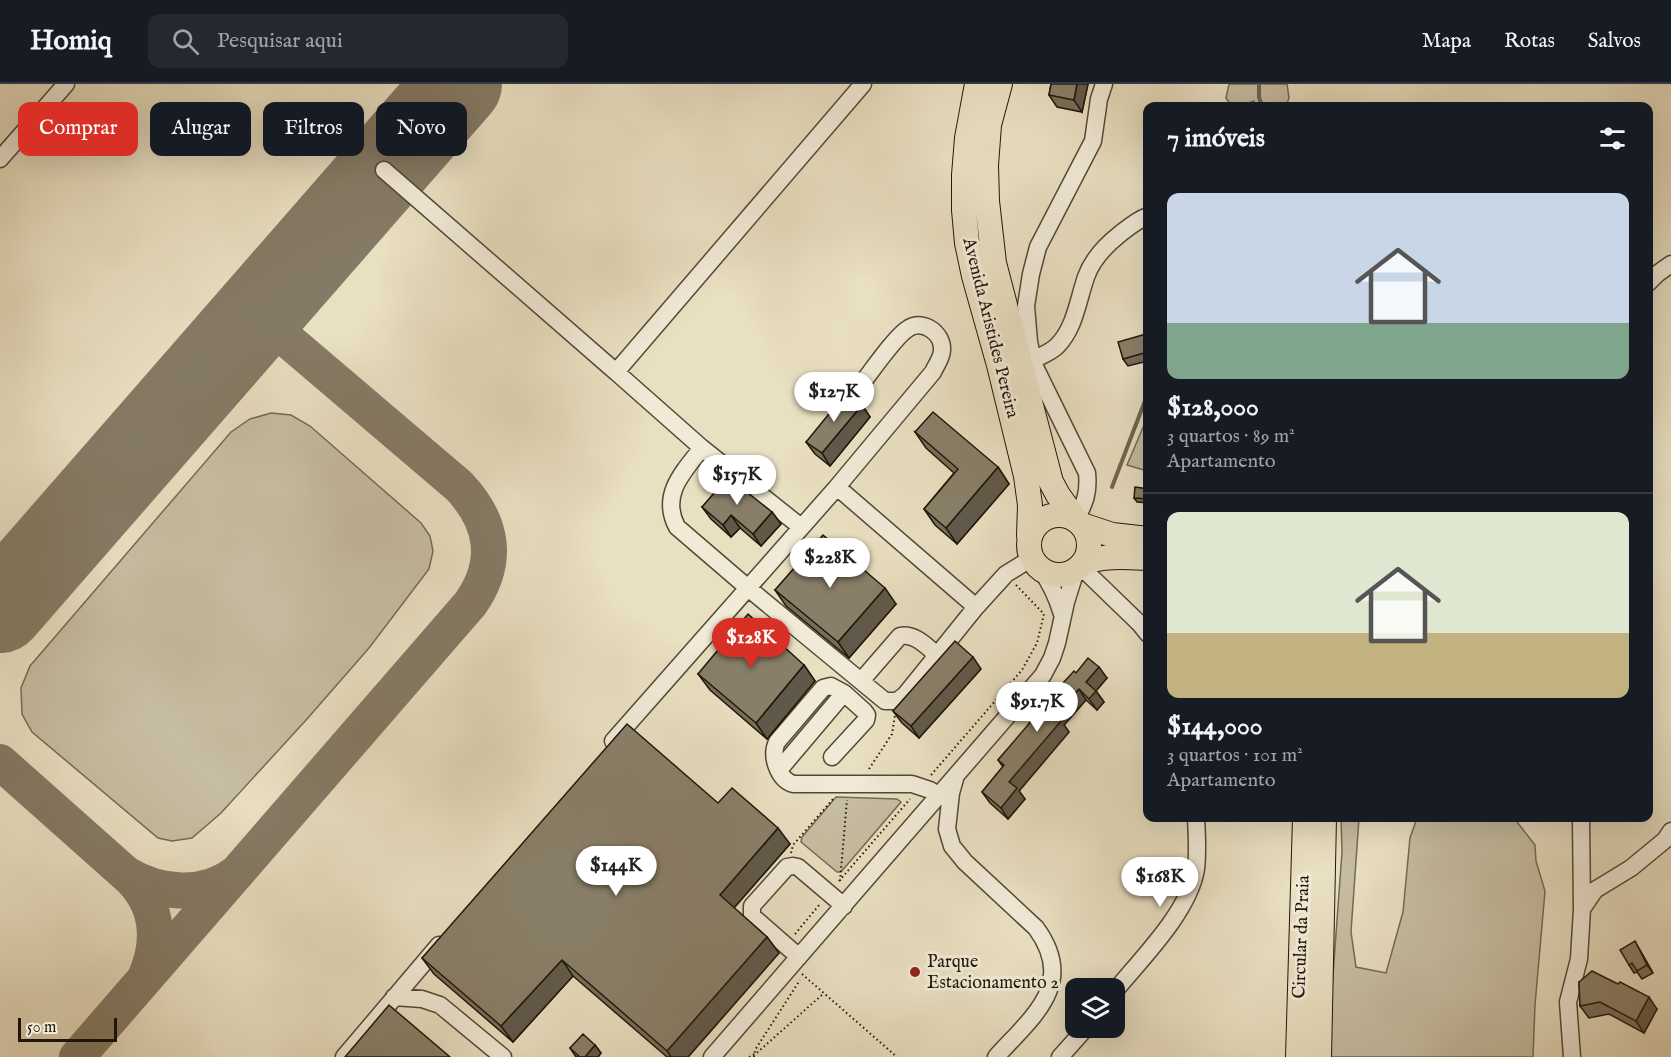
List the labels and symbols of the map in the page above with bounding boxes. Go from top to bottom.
street label: Avenida Aristides Pereira [956,234,1024,421]
pin: $127K [792,372,876,423]
pin: $157K [695,455,779,506]
pin: $228K [788,538,872,589]
pin: $128K [709,618,793,669]
pin: $91.7K [988,682,1086,733]
pin: $144K [574,846,658,897]
pin: $168K [1118,857,1202,908]
street label: Circular da Praia [1288,875,1316,999]
place label: Parque Estacionamento 2 [927,951,1059,995]
marker: Parque Estacionamento 2 [908,965,922,979]
scale bar [18,1015,117,1042]

